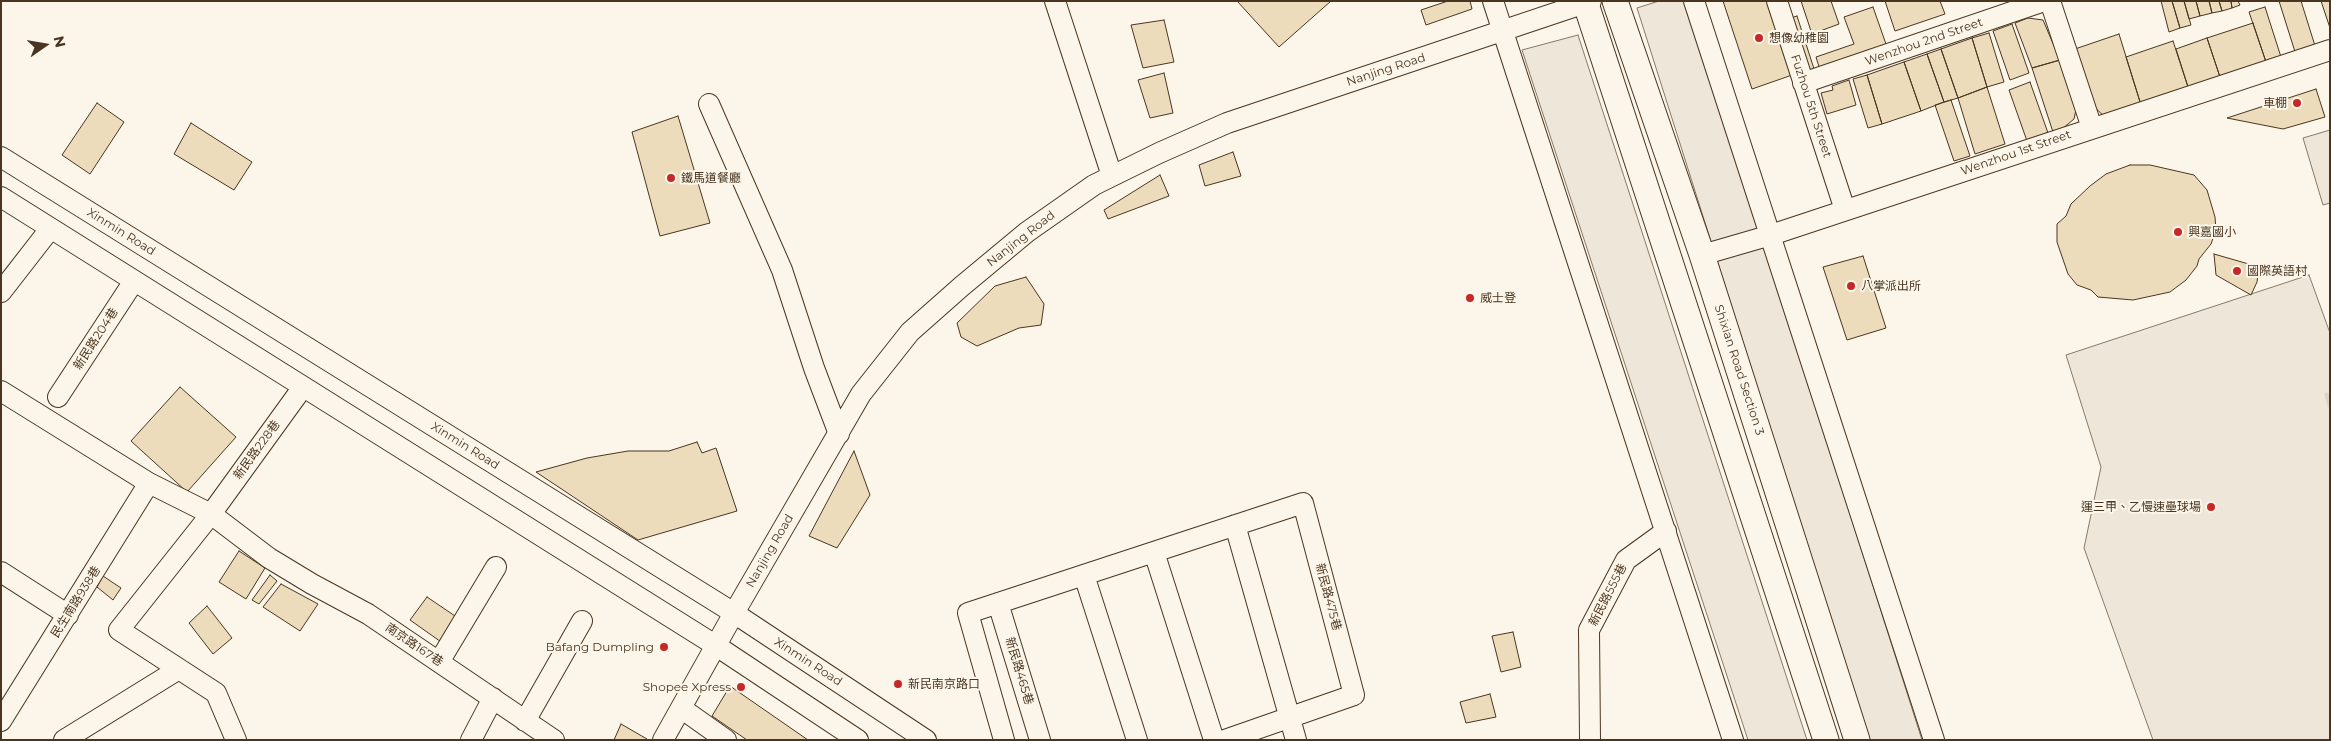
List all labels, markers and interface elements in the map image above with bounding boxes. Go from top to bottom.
street label: Wenzhou 2nd Street [1863,15,1985,69]
north arrow [20,20,70,70]
place label: 想像幼稚園 [1769,31,1829,45]
marker: 想像幼稚園 [1753,32,1765,44]
text: N [50,34,70,49]
street label: Nanjing Road [1345,50,1427,90]
street label: Fuzhou 5th Street [1788,53,1834,159]
place label: 車棚 [2263,96,2287,110]
marker: 車棚 [2291,97,2303,109]
street label: Wenzhou 1st Street [1959,127,2073,179]
place label: 鐵馬道餐廳 [681,171,741,185]
marker: 鐵馬道餐廳 [665,172,677,184]
street label: Xinmin Road [84,205,158,259]
street label: Nanjing Road [984,208,1058,270]
place label: 興嘉國小 [2188,225,2236,239]
marker: 興嘉國小 [2172,226,2184,238]
place label: 國際英語村 [2247,264,2307,278]
marker: 國際英語村 [2231,265,2243,277]
place label: 八掌派出所 [1861,279,1921,293]
marker: 八掌派出所 [1845,280,1857,292]
place label: 威士登 [1480,291,1516,305]
marker: 威士登 [1464,292,1476,304]
street label: Shixian Road Section 3 [1711,303,1767,437]
street label: 新民路204巷 [71,305,121,373]
street label: 新民路228巷 [231,418,283,482]
street label: Xinmin Road [428,419,502,473]
place label: 運三甲、乙慢速壘球場 [2081,500,2201,514]
marker: 運三甲、乙慢速壘球場 [2205,501,2217,513]
street label: Nanjing Road [743,512,797,590]
street label: 新民路555巷 [1586,561,1630,629]
street label: 新民路475巷 [1312,562,1344,632]
street label: 民生南路938巷 [48,564,104,640]
street label: 南京路167巷 [382,620,446,670]
street label: Xinmin Road [771,635,845,689]
street label: 新民路465巷 [1002,635,1036,707]
place label: Bafang Dumpling [546,640,654,654]
marker: Bafang Dumpling [658,641,670,653]
place label: 新民南京路口 [908,677,980,691]
marker: 新民南京路口 [892,678,904,690]
place label: Shopee Xpress [643,680,731,694]
marker: Shopee Xpress [735,681,747,693]

